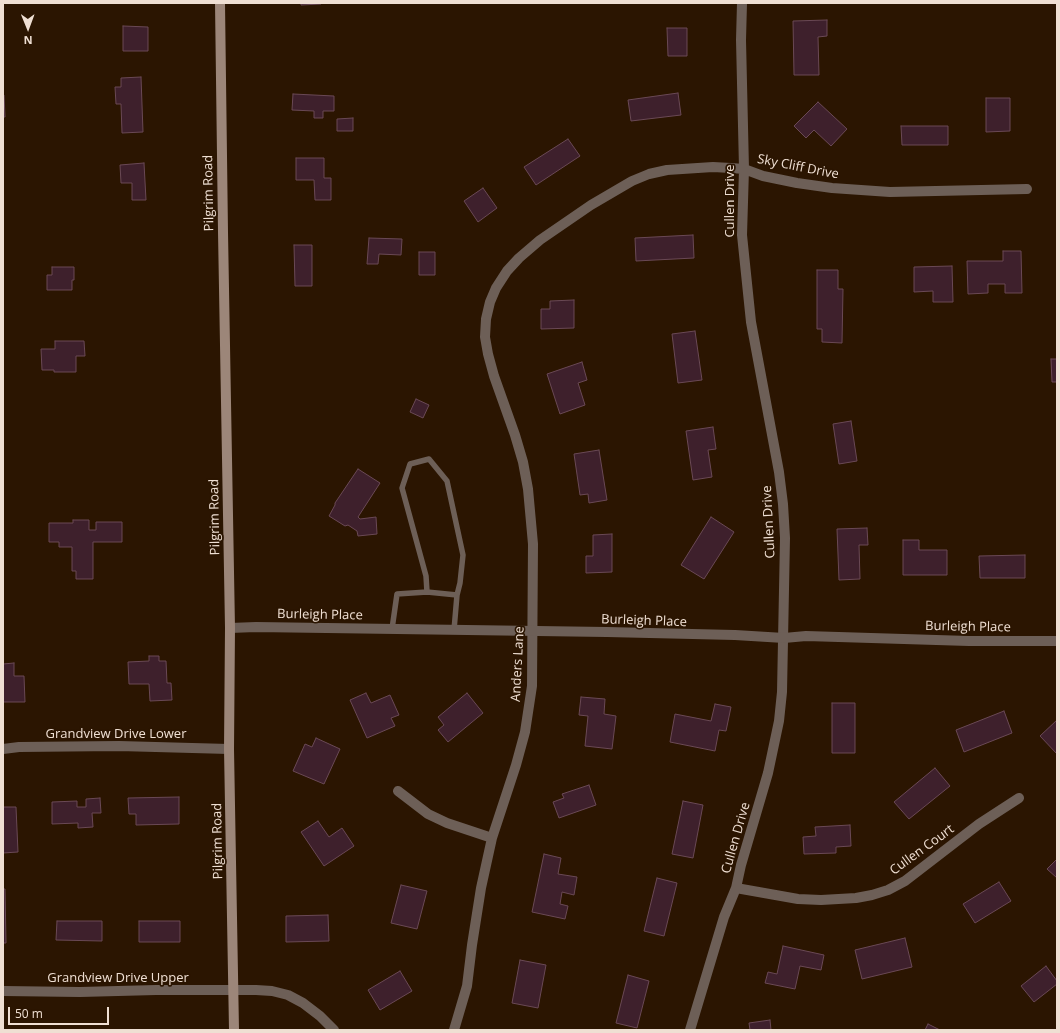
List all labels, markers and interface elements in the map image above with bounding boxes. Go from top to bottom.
north arrow [8,8,48,48]
text: N [24,33,33,48]
street label: Sky Cliff Drive [756,151,840,183]
street label: Pilgrim Road [201,155,217,231]
street label: Cullen Drive [722,164,738,238]
street label: Pilgrim Road [207,479,223,555]
street label: Cullen Drive [759,485,779,559]
street label: Burleigh Place [277,606,363,624]
street label: Burleigh Place [601,612,687,630]
street label: Burleigh Place [925,618,1011,636]
street label: Anders Lane [508,626,528,702]
street label: Grandview Drive Lower [46,726,186,742]
street label: Cullen Drive [718,801,754,875]
street label: Pilgrim Road [210,803,226,879]
street label: Cullen Court [887,822,957,878]
street label: Grandview Drive Upper [47,970,189,986]
scale bar [10,999,111,1025]
text: 50 m [15,1005,43,1022]

